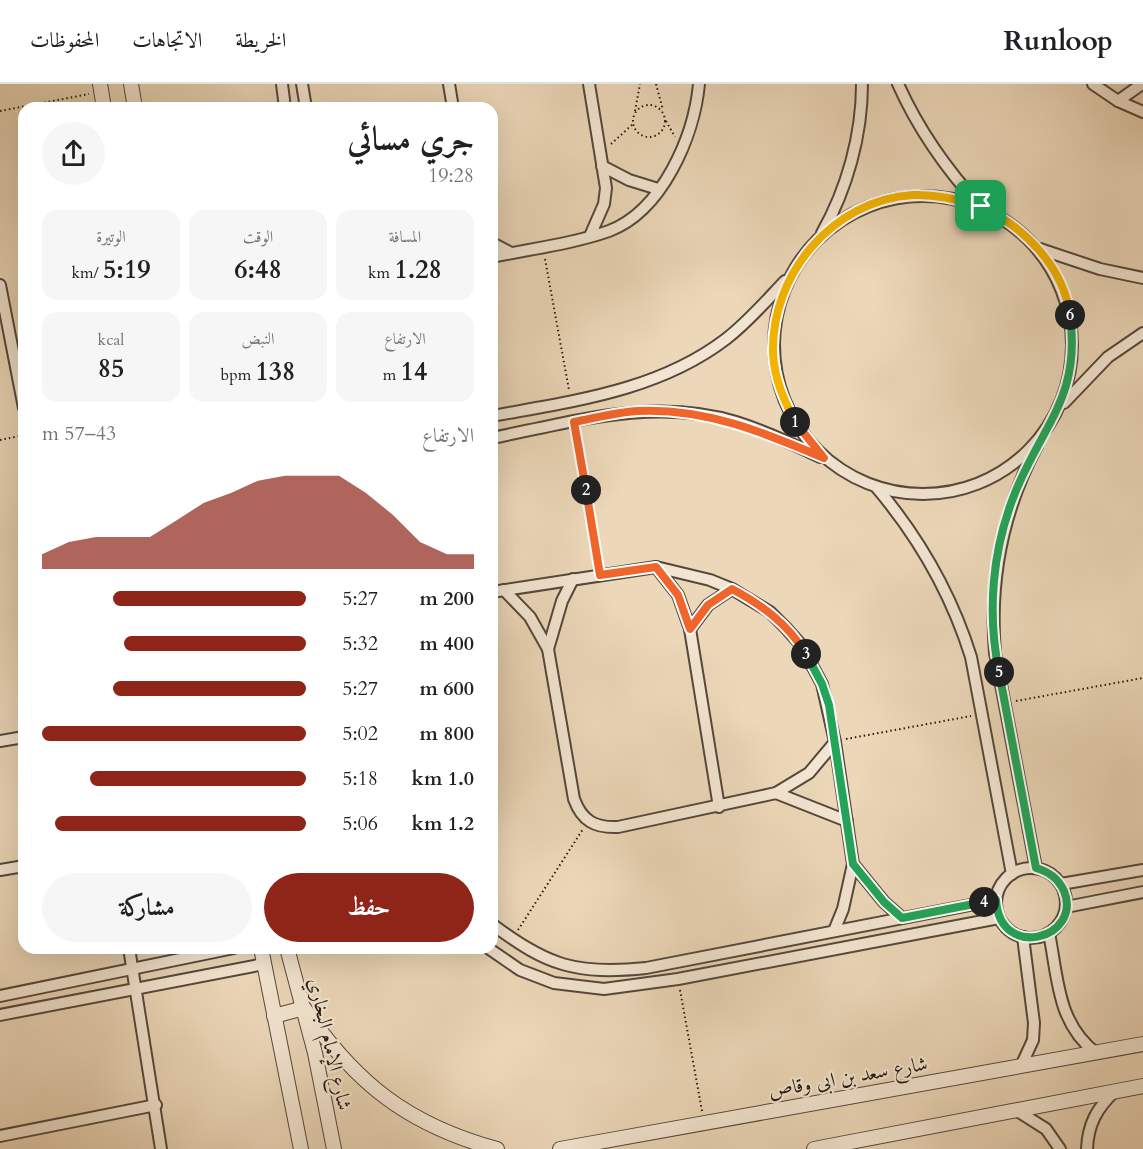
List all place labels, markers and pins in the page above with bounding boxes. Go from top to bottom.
pin [955,180,1006,231]
pin: 6 [1055,300,1085,330]
pin: 1 [780,407,810,437]
pin: 2 [571,475,601,505]
pin: 3 [791,639,821,669]
pin: 5 [984,657,1014,687]
pin: 4 [969,887,999,917]

